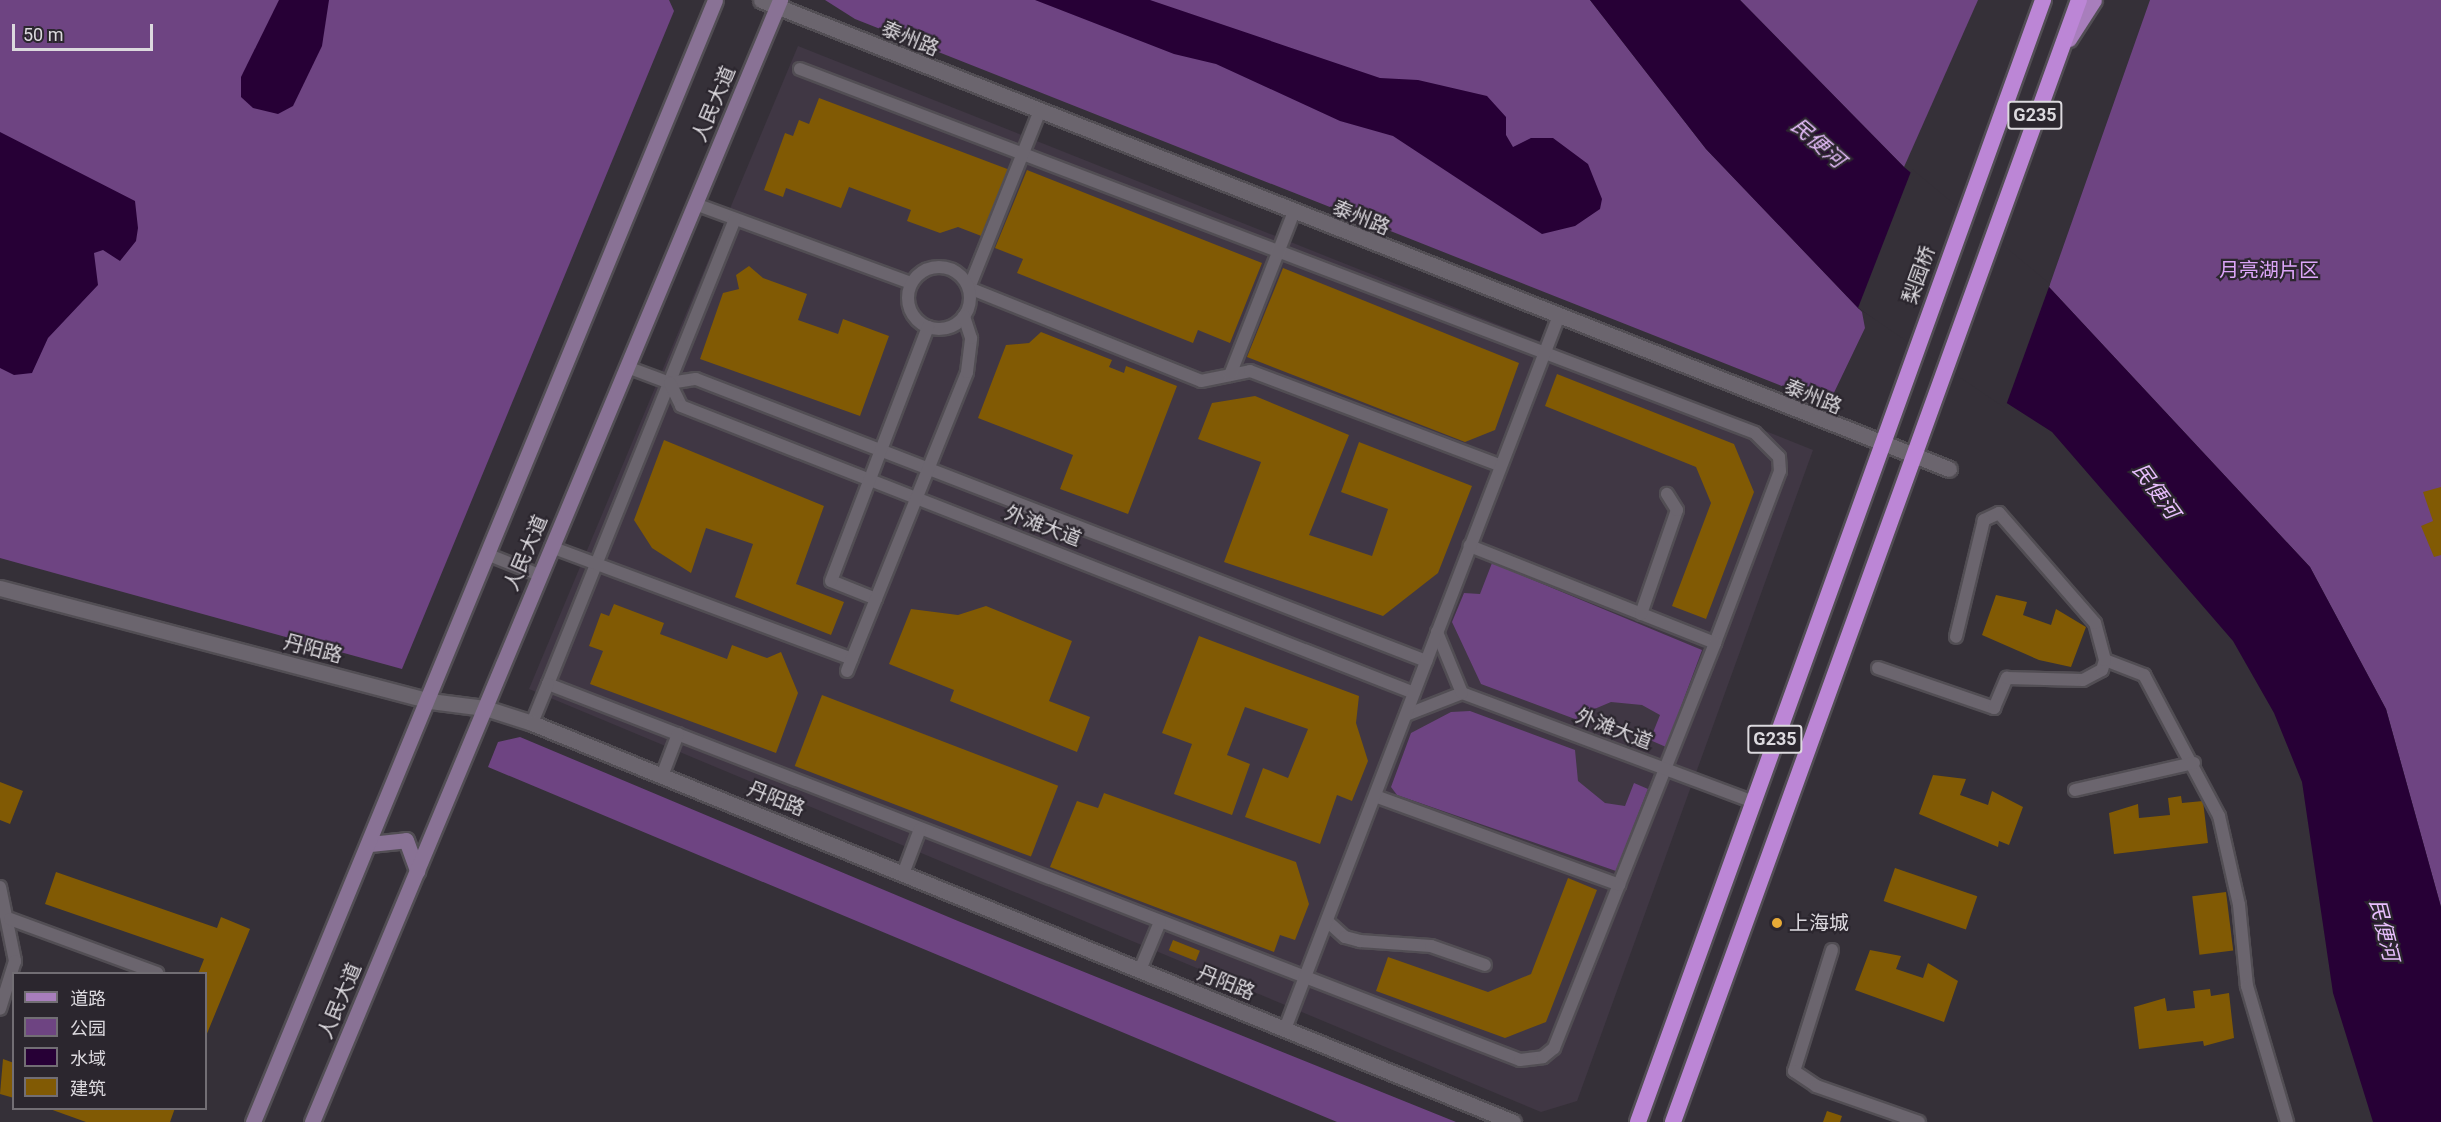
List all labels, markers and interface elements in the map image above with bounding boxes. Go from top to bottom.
scale bar [15,12,156,50]
street label: 泰州路 [878,17,942,61]
text: 50 m [23,24,63,45]
street label: 人民大道 [687,62,741,146]
road number: G235 [2006,100,2064,130]
water label: 民便河 [1786,113,1850,173]
street label: 泰州路 [1329,196,1393,240]
street label: 梨园桥 [1897,243,1941,307]
park label: 月亮湖片区 [2219,258,2319,282]
street label: 泰州路 [1781,375,1845,419]
water label: 民便河 [2127,458,2185,524]
street label: 外滩大道 [1001,500,1085,552]
street label: 人民大道 [499,511,553,595]
street label: 丹阳路 [281,630,345,668]
street label: 外滩大道 [1572,703,1656,755]
road number: G235 [1746,724,1804,754]
street label: 丹阳路 [744,777,808,821]
water label: 民便河 [2364,896,2404,964]
place label: 上海城 [1789,911,1849,935]
marker: 上海城 [1770,916,1784,930]
street label: 人民大道 [313,959,367,1043]
street label: 丹阳路 [1194,961,1258,1005]
legend [12,972,207,1110]
text: 道路 [70,988,106,1009]
text: 公园 [70,1018,106,1039]
text: 水域 [70,1048,106,1069]
text: 建筑 [70,1078,106,1099]

